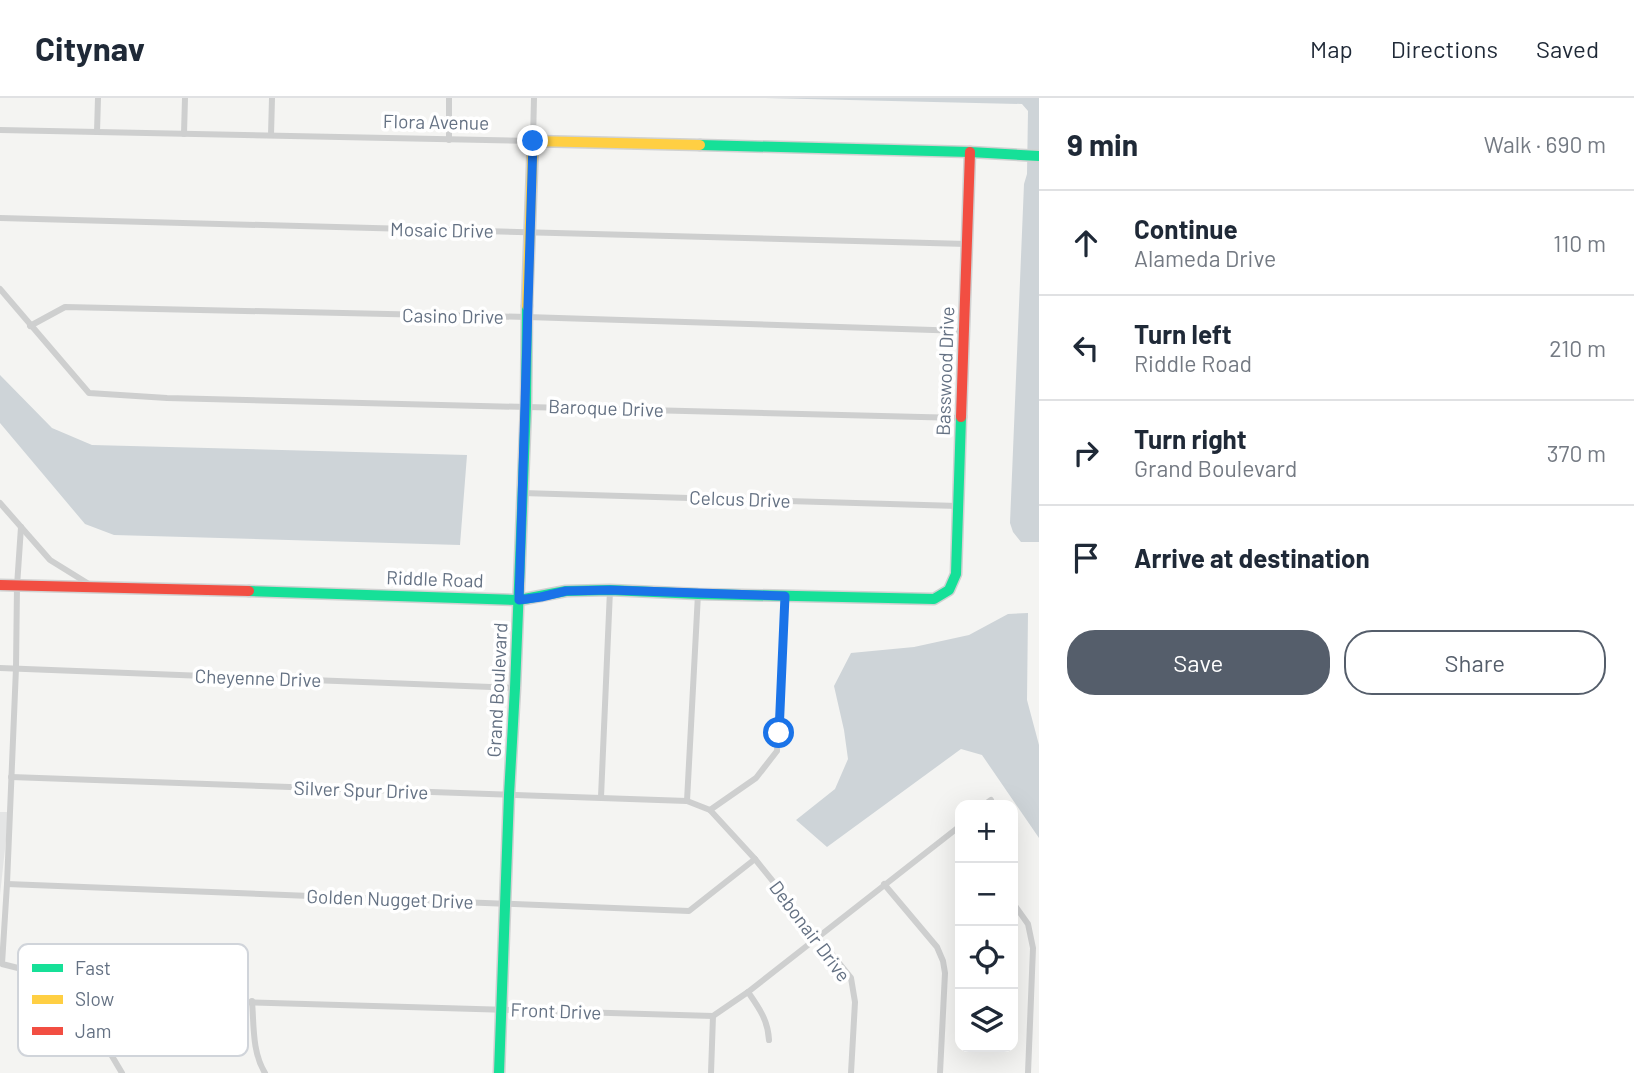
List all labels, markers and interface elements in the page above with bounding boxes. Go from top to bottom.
text: Citynav [35,28,145,68]
text: Map [1310,34,1353,63]
text: Directions [1391,34,1498,63]
text: Saved [1536,34,1599,63]
street label: Flora Avenue [383,109,489,134]
route end [517,125,548,156]
text: 9 min [1067,126,1138,162]
text: Walk · 690 m [1484,130,1606,158]
text: Continue [1134,213,1238,244]
street label: Mosaic Drive [390,217,494,242]
icon: ahead [1067,224,1105,262]
text: 110 m [1553,229,1606,257]
text: Alameda Drive [1134,244,1276,272]
street label: Casino Drive [402,303,504,328]
street label: Basswood Drive [931,306,958,436]
text: Turn left [1134,318,1232,349]
icon: left [1067,329,1105,367]
text: 210 m [1549,334,1606,362]
text: Riddle Road [1134,349,1252,377]
street label: Baroque Drive [548,394,664,421]
text: Turn right [1134,423,1247,454]
icon: right [1067,434,1105,472]
text: 370 m [1547,439,1606,467]
text: Grand Boulevard [1134,454,1297,482]
street label: Celcus Drive [689,485,791,512]
icon: arrive [1067,539,1105,577]
text: Arrive at destination [1134,542,1370,573]
street label: Riddle Road [386,565,484,592]
street label: Grand Boulevard [481,622,512,758]
button: Save [1067,630,1330,695]
button: Share [1344,630,1606,695]
street label: Cheyenne Drive [194,664,322,691]
route start [763,717,794,748]
street label: Silver Spur Drive [293,776,429,803]
map controls [955,800,1018,1052]
button: + [955,800,1018,863]
button: − [955,863,1018,926]
street label: Debonair Drive [765,876,856,986]
street label: Golden Nugget Drive [306,884,474,913]
button: locate [955,926,1018,989]
legend [18,944,248,1056]
text: Fast [75,956,111,979]
text: Slow [75,987,114,1010]
button: layers [955,989,1018,1052]
street label: Front Drive [510,997,602,1024]
text: Jam [75,1019,111,1042]

